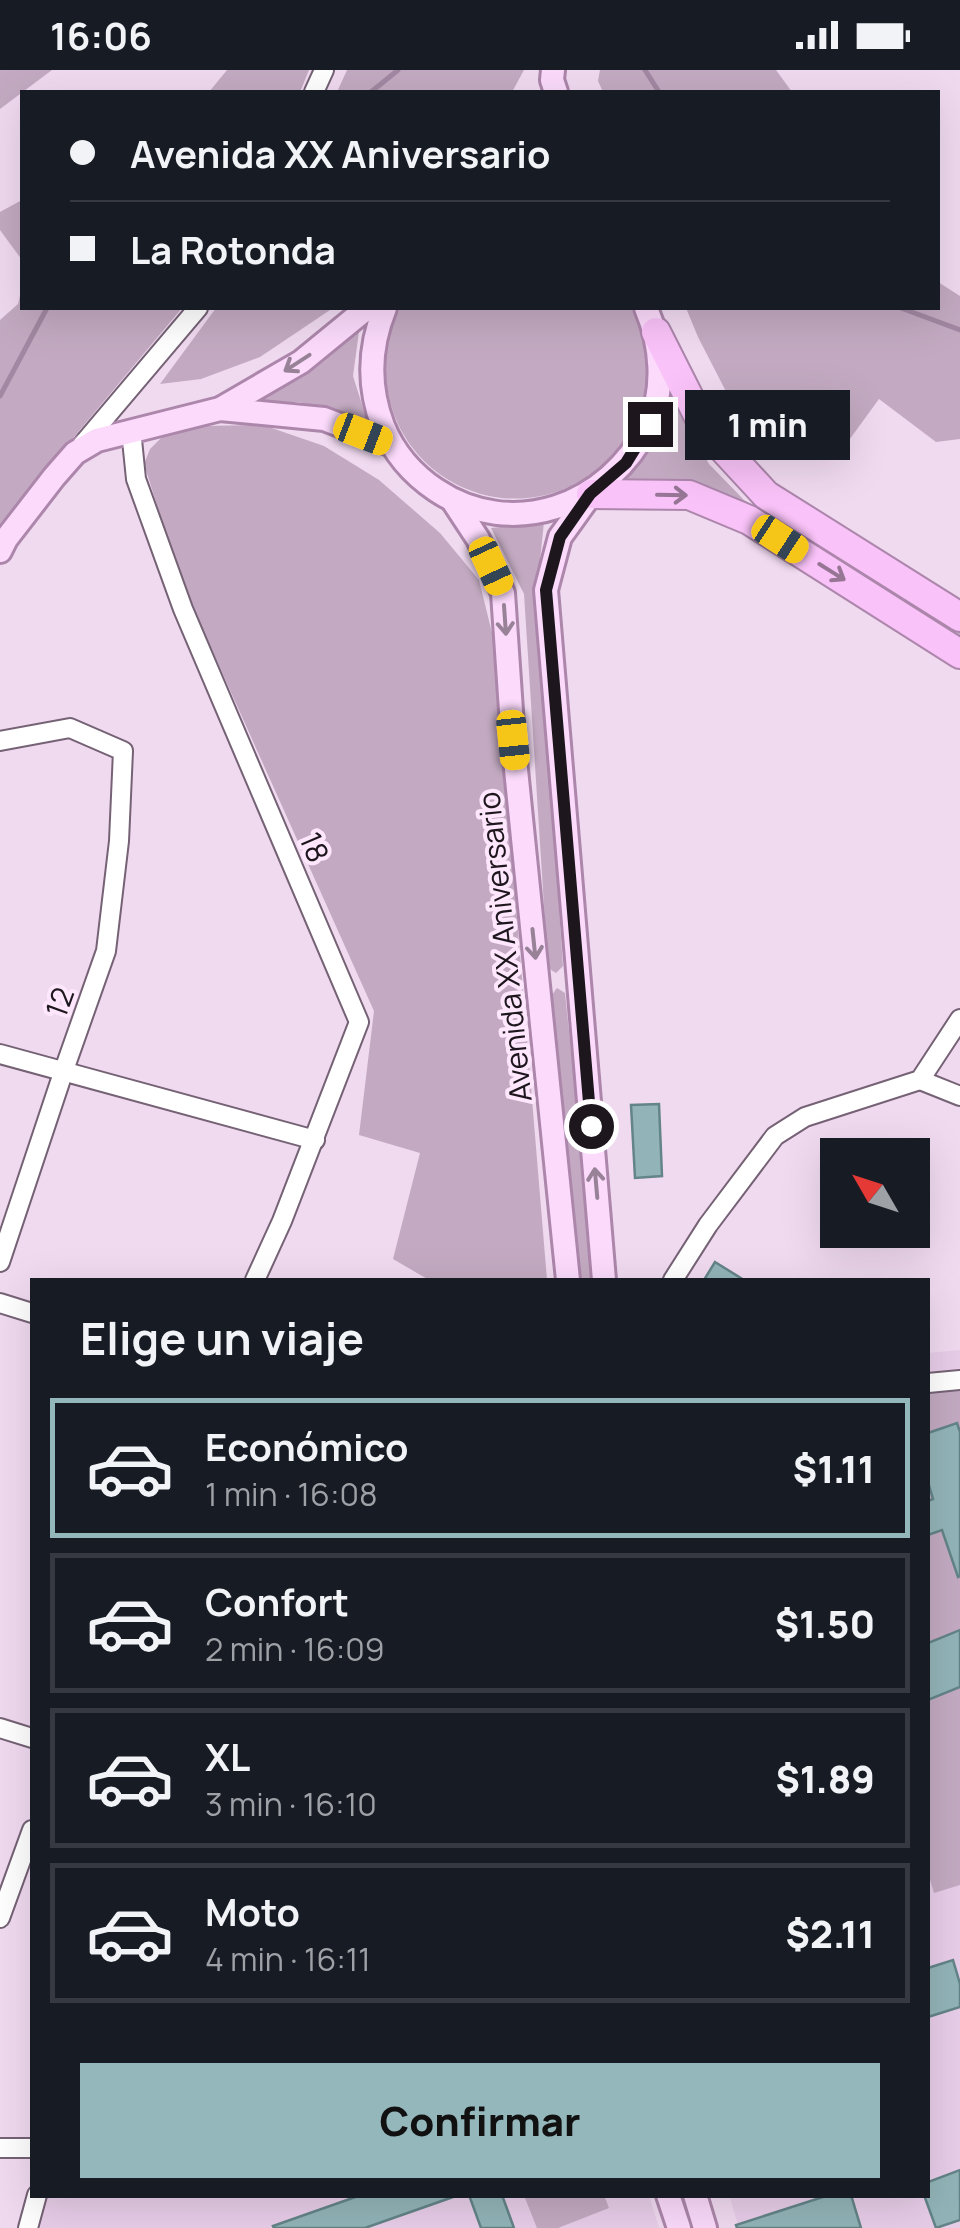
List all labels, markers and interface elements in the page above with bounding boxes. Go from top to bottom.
text: 16:06 [50,9,152,61]
text: Avenida XX Aniversario [130,127,551,179]
text: La Rotonda [130,223,336,275]
one-way arrow [283,352,311,373]
callout: 1 min [685,389,850,459]
route end [628,402,673,447]
text: 1 min [727,403,808,447]
car [330,409,396,459]
one-way arrow [656,485,688,504]
car [747,510,813,568]
car [465,532,517,600]
one-way arrow [817,562,845,583]
one-way arrow [496,603,515,635]
car [495,709,531,771]
street label: Avenida XX Aniversario [467,790,541,1104]
street label: 18 [290,826,340,868]
one-way arrow [524,927,543,959]
street label: 12 [35,981,83,1023]
route start [569,1104,614,1149]
north arrow [820,1138,930,1248]
map controls [820,1138,930,1248]
one-way arrow [586,1167,605,1199]
text: Elige un viaje [80,1307,364,1369]
text: Económico [205,1420,409,1472]
icon: car [85,1423,175,1513]
text: $1.11 [793,1442,875,1494]
text: 1 min · 16:08 [205,1472,378,1516]
text: Confort [205,1575,349,1627]
icon: car [85,1578,175,1668]
text: $1.50 [775,1597,875,1649]
text: 2 min · 16:09 [205,1627,385,1671]
text: XL [205,1730,250,1782]
icon: car [85,1733,175,1823]
text: $1.89 [775,1752,875,1804]
text: 3 min · 16:10 [205,1782,377,1826]
text: Moto [205,1885,300,1937]
icon: car [85,1888,175,1978]
text: $2.11 [786,1907,875,1959]
text: 4 min · 16:11 [205,1937,371,1981]
button: Confirmar [80,2063,880,2178]

